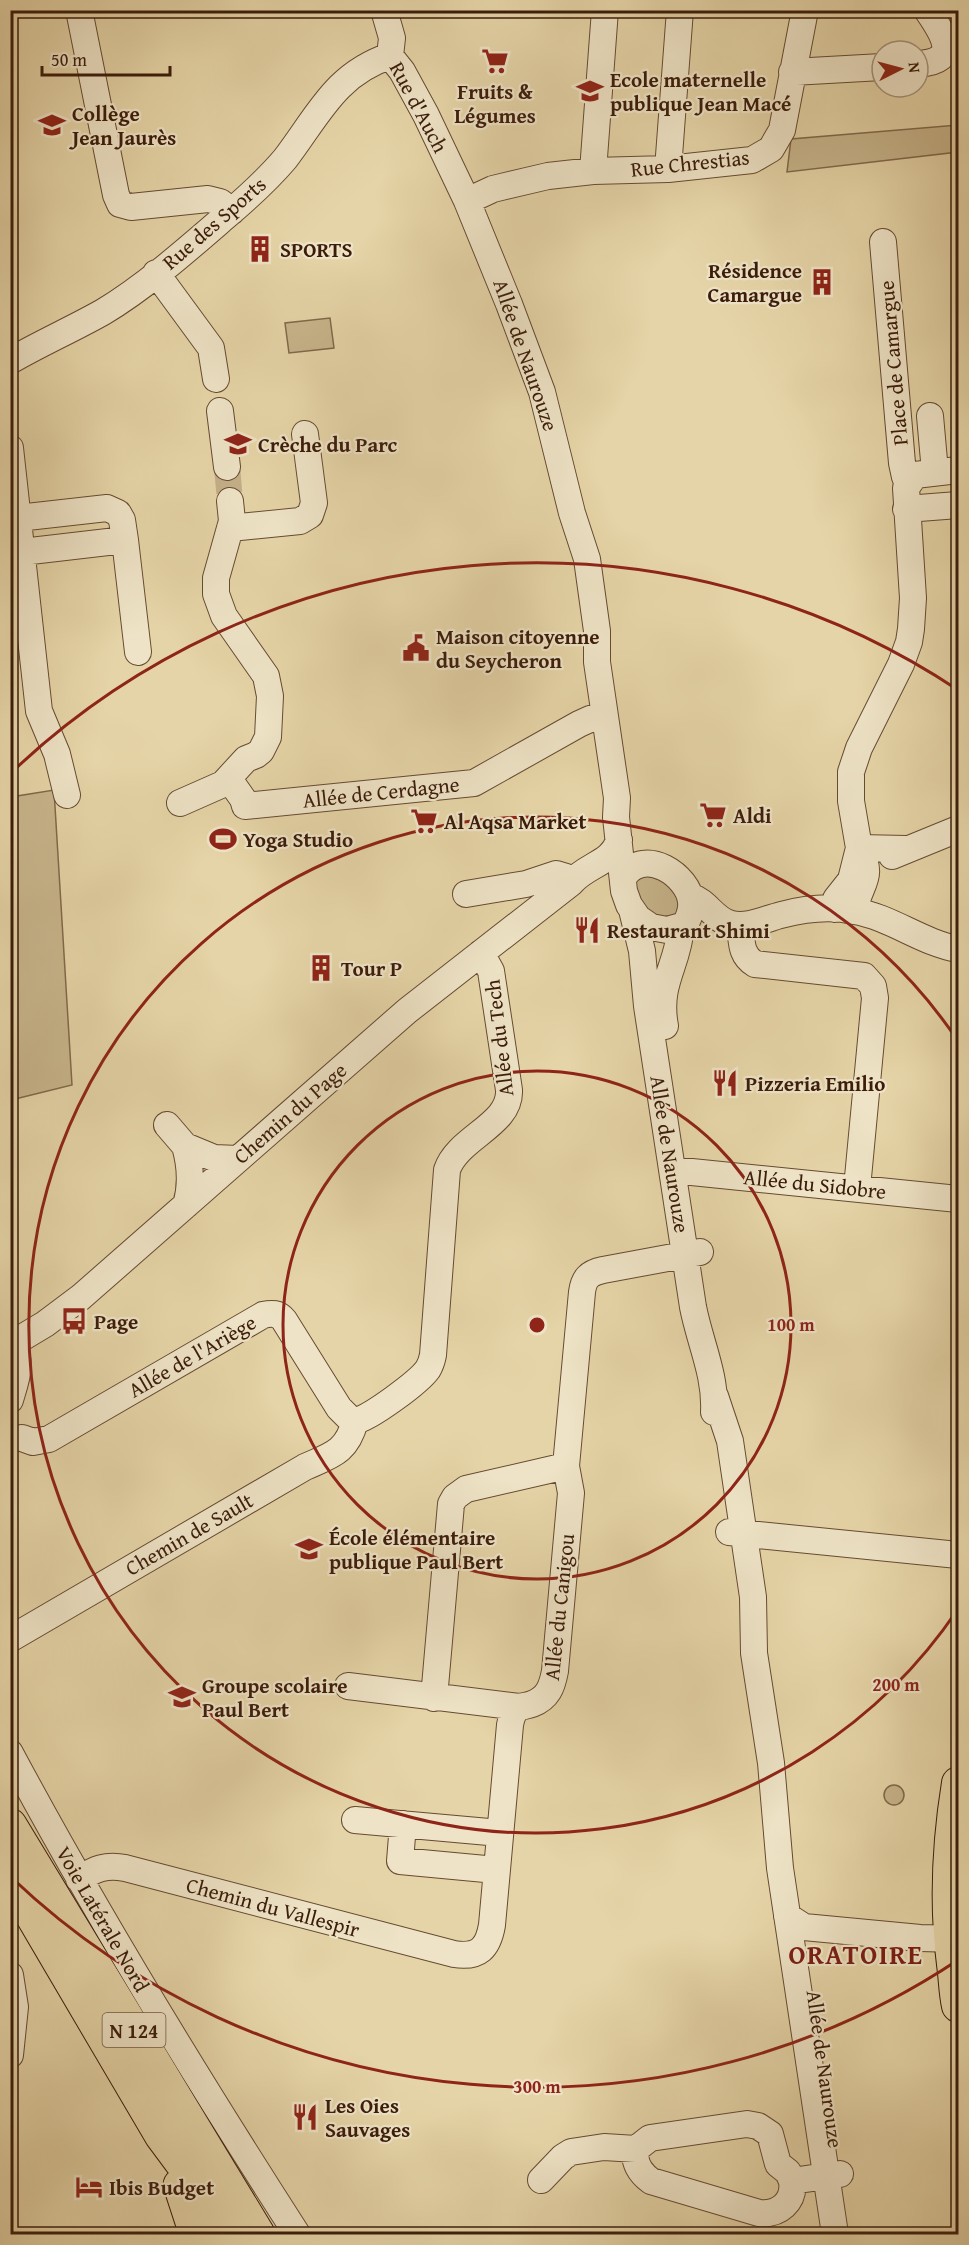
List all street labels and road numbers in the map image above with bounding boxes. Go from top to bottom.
street label: Rue d'Auch [382,56,456,158]
street label: Rue Chrestias [629,141,751,185]
street label: Rue des Sports [155,169,273,277]
street label: Allée de Naurouze [485,275,567,435]
street label: Place de Camargue [870,279,916,447]
street label: Allée de Cerdagne [301,768,461,816]
street label: Allée du Tech [476,978,522,1098]
street label: Chemin du Page [227,1055,354,1171]
street label: Allée de Naurouze [642,1073,698,1235]
street label: Allée du Sidobre [742,1161,888,1207]
street label: Allée de l'Ariège [122,1307,262,1405]
street label: Chemin de Sault [119,1485,259,1583]
street label: Allée du Canigou [536,1531,582,1682]
street label: Voie Latérale Nord [49,1840,158,1998]
street label: Chemin du Vallespir [183,1869,363,1945]
street label: Allée de Naurouze [799,1988,851,2150]
road number: N 124 [102,2013,166,2047]

